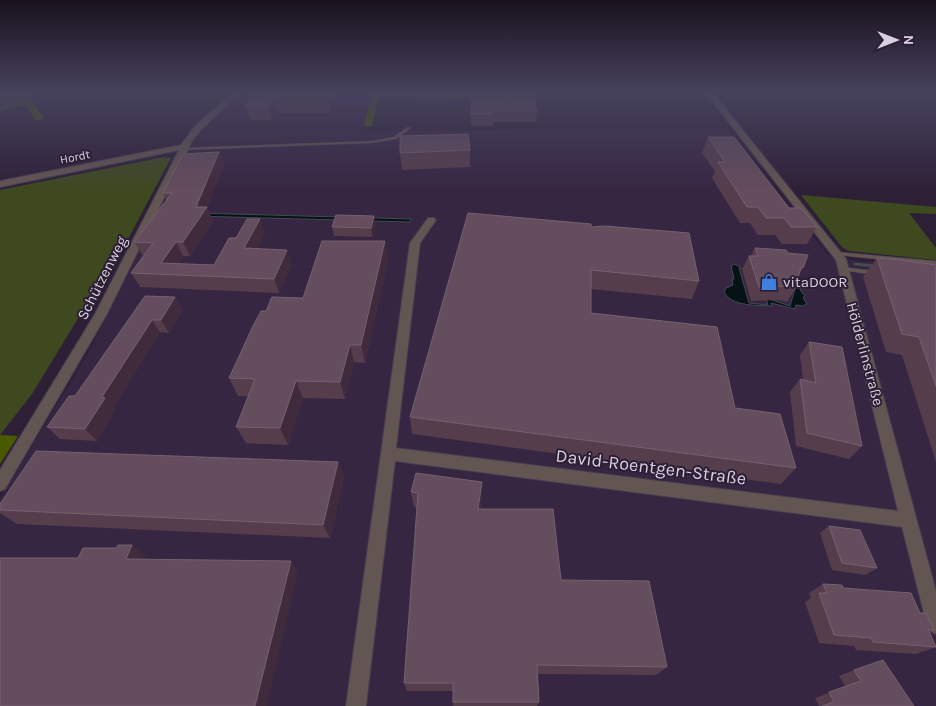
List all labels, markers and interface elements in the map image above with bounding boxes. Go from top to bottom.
north arrow [871,15,921,65]
text: N [900,35,917,45]
street label: Hordt [59,147,92,167]
street label: Schützenweg [73,233,131,323]
shop icon: vitaDOOR [759,272,779,292]
place label: vitaDOOR [783,273,847,291]
street label: Hölderlinstraße [843,300,887,408]
street label: David-Roentgen-Straße [554,444,748,490]

